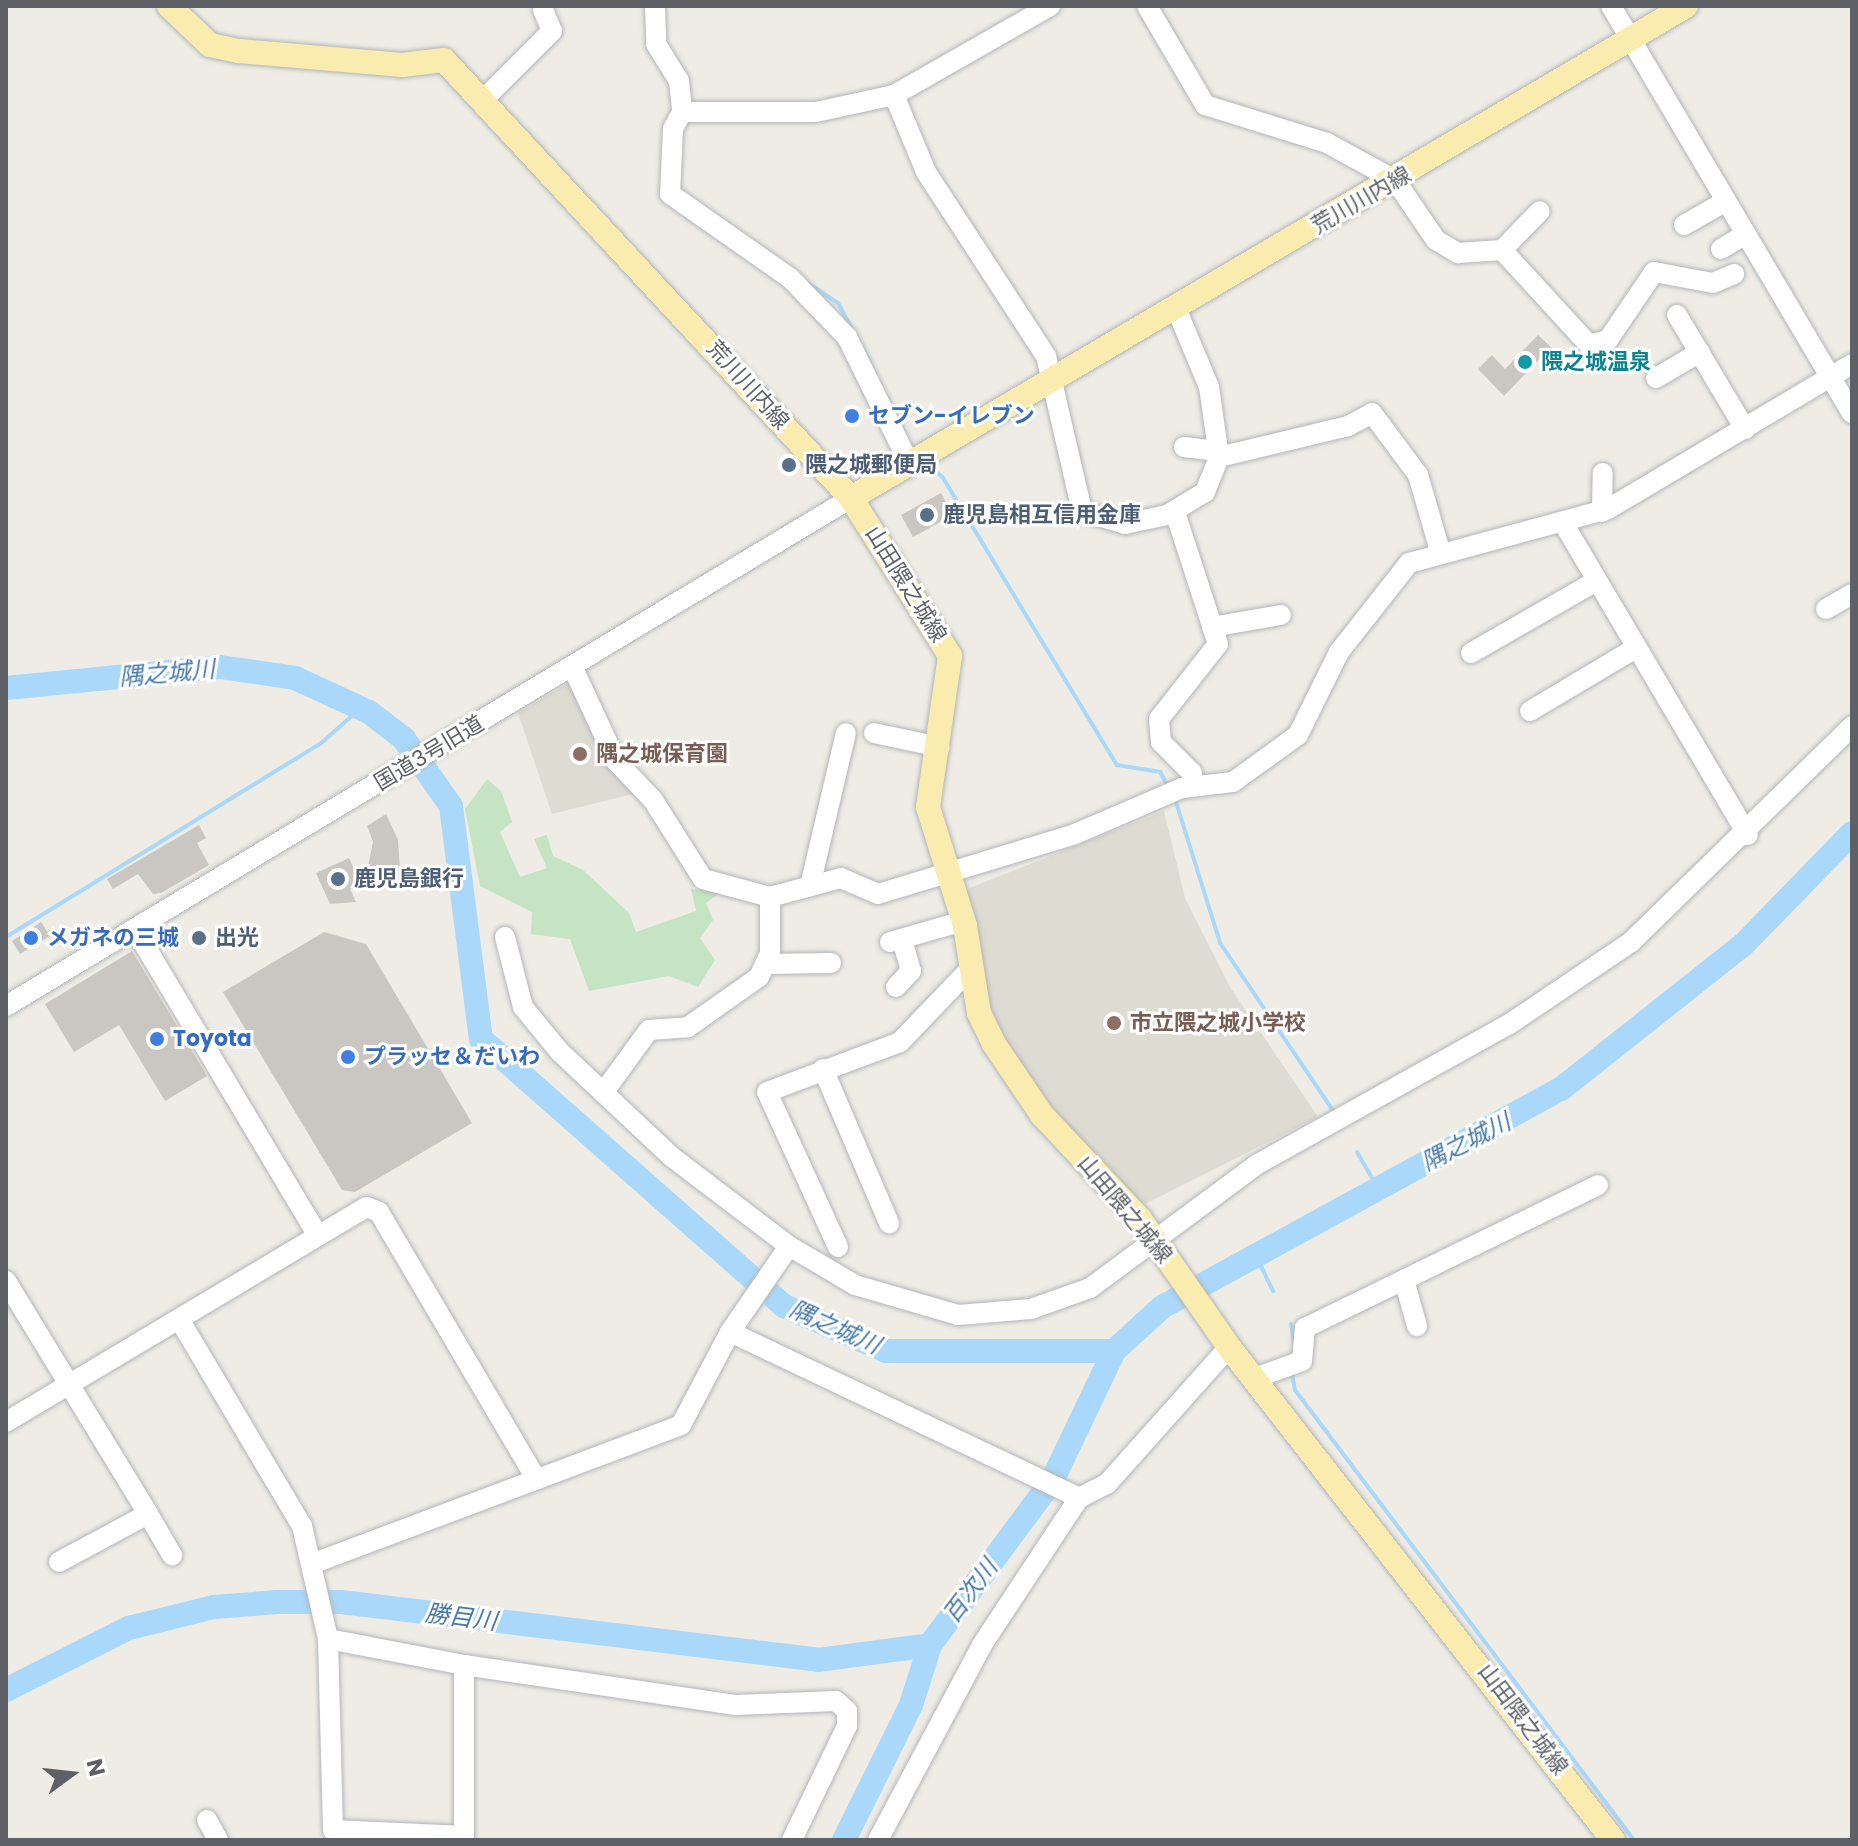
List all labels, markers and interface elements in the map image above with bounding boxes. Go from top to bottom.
street label: 荒川川内線 [1307,161,1415,239]
street label: 荒川川内線 [701,335,795,435]
place label: 隈之城温泉 [1541,349,1651,375]
marker: 隈之城温泉 [1516,353,1534,371]
place label: セブン-イレブン [868,403,1035,429]
marker: セブン-イレブン [843,407,861,425]
place label: 隈之城郵便局 [805,452,937,478]
marker: 隈之城郵便局 [780,456,798,474]
place label: 鹿児島相互信用金庫 [943,502,1141,528]
marker: 鹿児島相互信用金庫 [918,506,936,524]
street label: 山田隈之城線 [860,521,952,647]
water label: 隅之城川 [118,654,216,692]
street label: 国道3号旧道 [370,710,488,796]
place label: 隅之城保育園 [596,741,728,767]
marker: 隅之城保育園 [571,745,589,763]
place label: 鹿児島銀行 [354,866,464,892]
marker: 鹿児島銀行 [329,870,347,888]
place label: メガネの三城 [47,925,179,951]
place label: 出光 [215,925,259,951]
marker: メガネの三城 [22,929,40,947]
marker: 出光 [190,929,208,947]
place label: 市立隈之城小学校 [1130,1010,1306,1036]
marker: 市立隈之城小学校 [1105,1014,1123,1032]
place label: Toyota [173,1026,252,1052]
marker: Toyota [148,1030,166,1048]
place label: プラッセ＆だいわ [364,1044,540,1070]
marker: プラッセ＆だいわ [339,1048,357,1066]
water label: 隅之城川 [1417,1107,1515,1177]
street label: 山田隈之城線 [1072,1150,1178,1268]
water label: 隅之城川 [785,1294,885,1360]
water label: 百次川 [937,1554,1003,1628]
water label: 勝目川 [424,1598,498,1636]
street label: 山田隈之城線 [1473,1658,1573,1780]
north arrow [32,1734,112,1814]
text: N [79,1756,113,1780]

